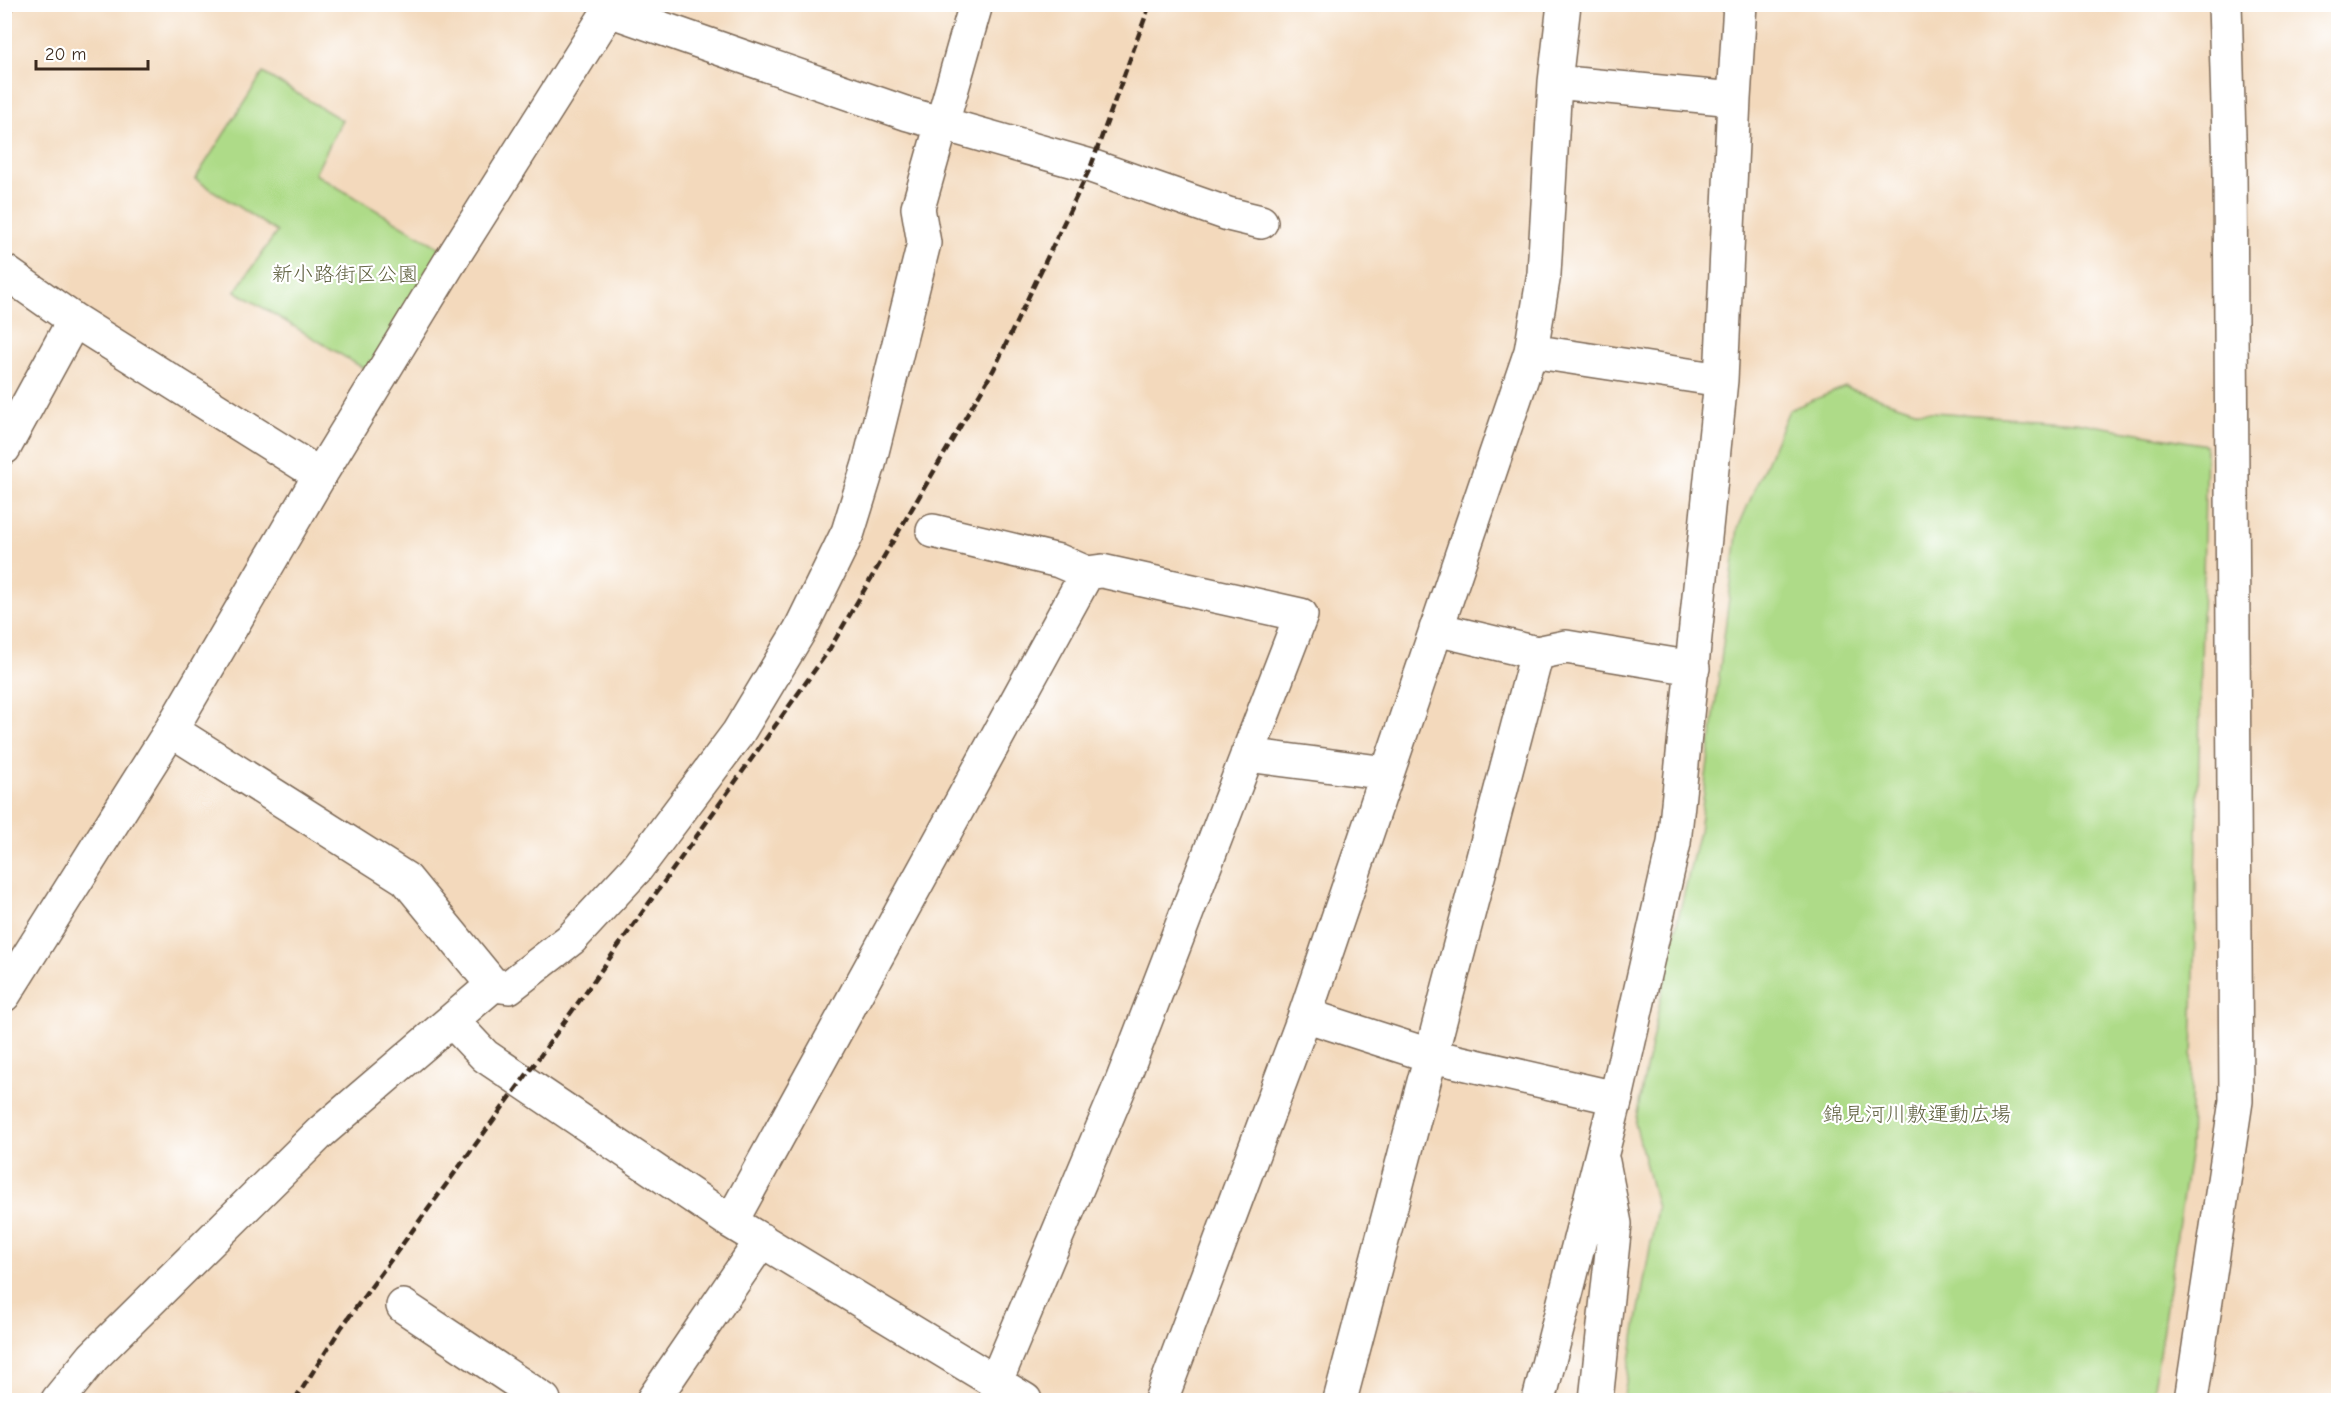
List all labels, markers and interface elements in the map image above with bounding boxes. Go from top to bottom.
scale bar [36,33,148,71]
text: 20 m [45,44,86,65]
park label: 新小路街区公園 [272,262,419,286]
park label: 錦見河川敷運動広場 [1823,1102,2012,1126]

